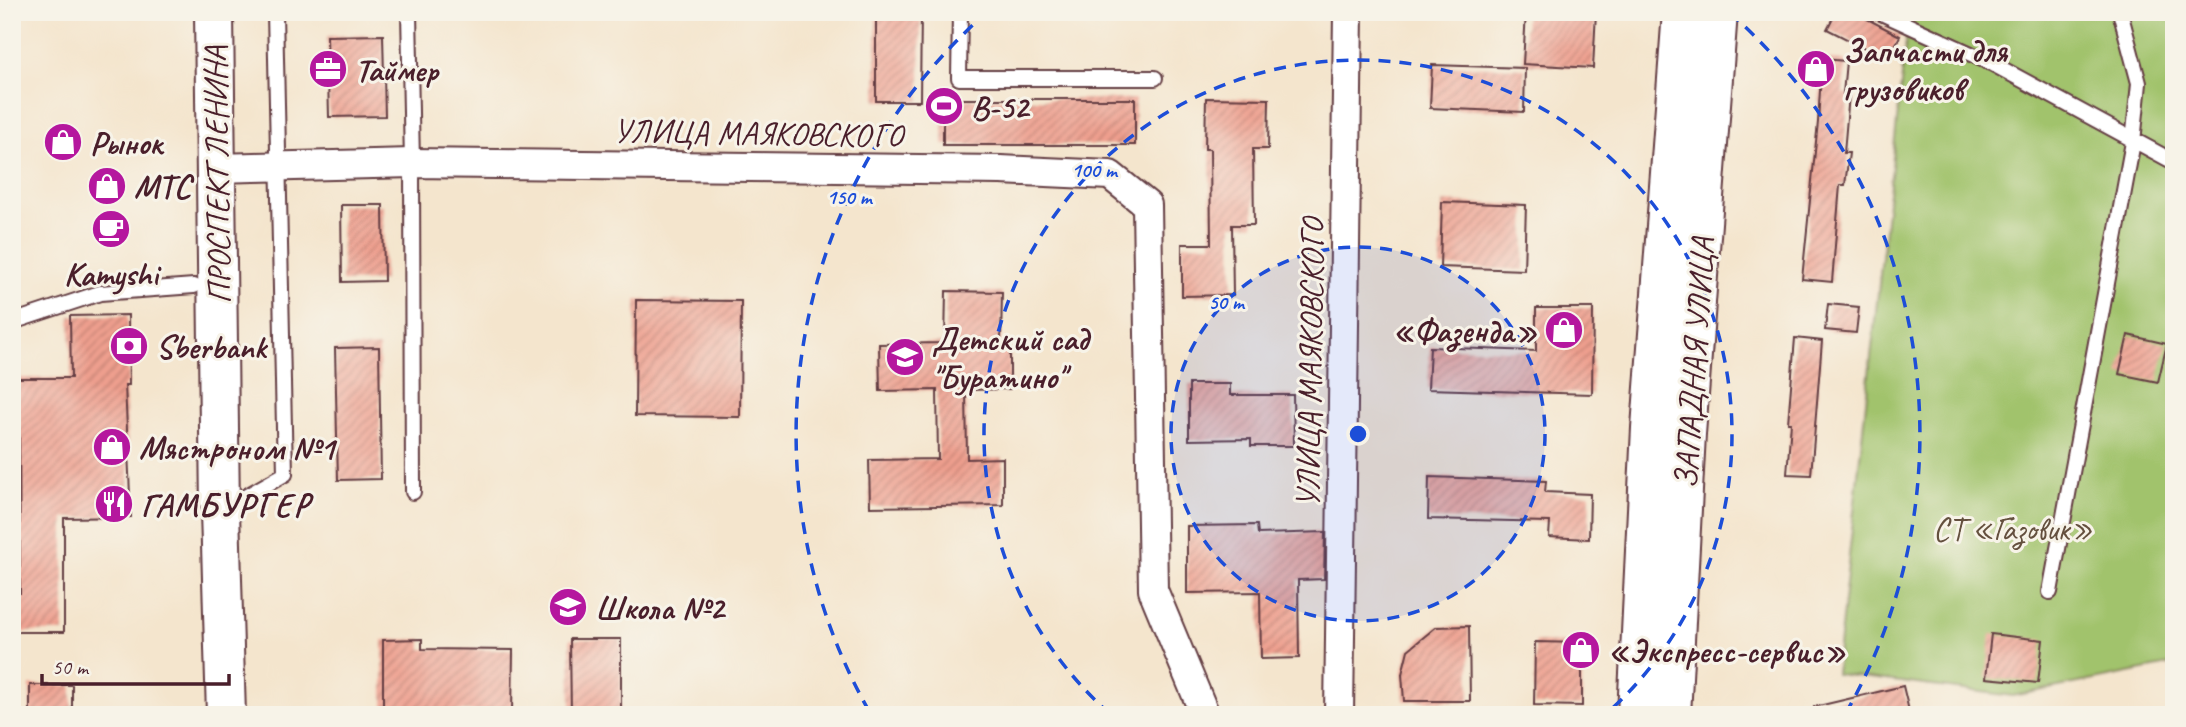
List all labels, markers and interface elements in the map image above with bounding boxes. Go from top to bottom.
place label: Запчасти для грузовиков [1843,30,2009,110]
street label: ПРОСПЕКТ ЛЕНИНА [194,44,240,304]
office icon: Таймер [307,48,349,90]
shop icon: Запчасти для грузовиков [1795,48,1837,90]
place label: Таймер [355,49,441,91]
sports icon: В-52 [923,85,965,127]
place label: В-52 [971,86,1031,128]
street label: УЛИЦА МАЯКОВСКОГО [613,109,907,157]
shop icon: Рынок [42,121,84,163]
place label: Рынок [90,122,165,164]
text: 100 m [1071,157,1119,183]
shop icon: МТС [86,165,128,207]
place label: МТС [134,166,195,208]
text: 150 m [826,184,874,210]
cafe icon: Kamyshi [90,208,132,250]
street label: УЛИЦА МАЯКОВСКОГО [1286,214,1334,508]
street label: ЗАПАДНАЯ УЛИЦА [1664,235,1724,490]
place label: Kamyshi [64,253,162,295]
text: 50 m [1208,289,1246,315]
shop icon: «Фазенда» [1543,309,1585,351]
place label: «Фазенда» [1393,310,1538,353]
place label: Детский сад "Буратино" [932,318,1092,398]
bank icon: Sberbank [108,325,150,367]
place label: Sberbank [156,326,269,368]
school or university icon: Детский сад "Буратино" [884,336,926,378]
centre of rings [1346,422,1370,446]
shop icon: Мястроном №1 [91,426,133,468]
place label: Мястроном №1 [139,427,338,469]
restaurant icon: ГАМБУРГЕР [93,483,135,525]
place label: ГАМБУРГЕР [141,484,314,526]
park label: СТ «Газовик» [1933,508,2093,550]
school or university icon: Школа №2 [547,586,589,628]
place label: Школа №2 [595,587,727,629]
shop icon: «Экспресс-сервис» [1560,629,1602,671]
place label: «Экспресс-сервис» [1608,630,1846,672]
scale bar [42,643,229,687]
text: 50 m [52,654,90,680]

